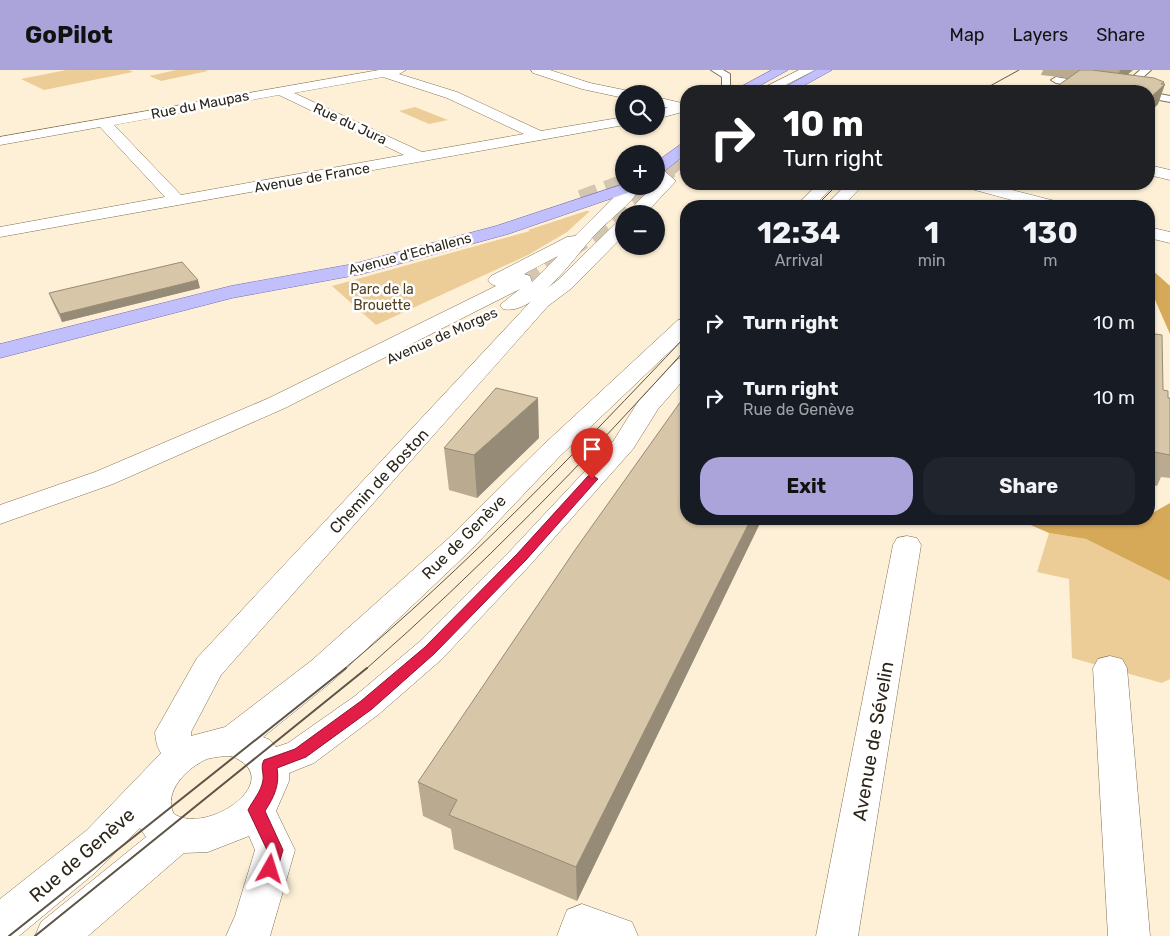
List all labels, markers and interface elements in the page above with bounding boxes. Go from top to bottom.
text: GoPilot [25,21,113,49]
text: Map [950,24,985,46]
text: Layers [1013,24,1068,46]
text: Share [1096,24,1145,46]
map controls [615,85,665,255]
button: search [615,85,665,135]
street label: Rue du Maupas [150,87,250,123]
street label: Rue du Jura [310,100,390,148]
text: 10 m [783,103,864,145]
icon: right [700,105,765,170]
button: + [615,145,665,195]
text: Turn right [783,145,883,172]
street label: Avenue de France [253,159,371,197]
button: − [615,205,665,255]
text: 12:34 [757,215,841,251]
text: 1 [924,215,939,251]
text: 130 [1023,215,1078,251]
street label: Avenue d'Echallens [347,229,473,279]
text: Arrival [775,251,823,270]
text: min [918,251,946,270]
text: m [1043,251,1057,270]
park label: Parc de la Brouette [350,281,414,314]
street label: Avenue de Morges [384,304,500,368]
icon: right [700,309,728,337]
text: Turn right [743,311,838,334]
text: 10 m [1093,311,1135,334]
text: Turn right [743,377,838,400]
icon: right [700,384,728,412]
text: 10 m [1093,386,1135,409]
text: Rue de Genève [743,400,854,419]
street label: Chemin de Boston [325,425,433,537]
pin [571,428,613,479]
icon: arrive [578,435,606,463]
button: Exit [700,457,913,515]
button: Share [923,457,1135,515]
street label: Rue de Genève [418,491,510,583]
street label: Avenue de Sévelin [848,659,898,823]
street label: Rue de Genève [25,803,139,907]
position arrow [243,842,295,894]

